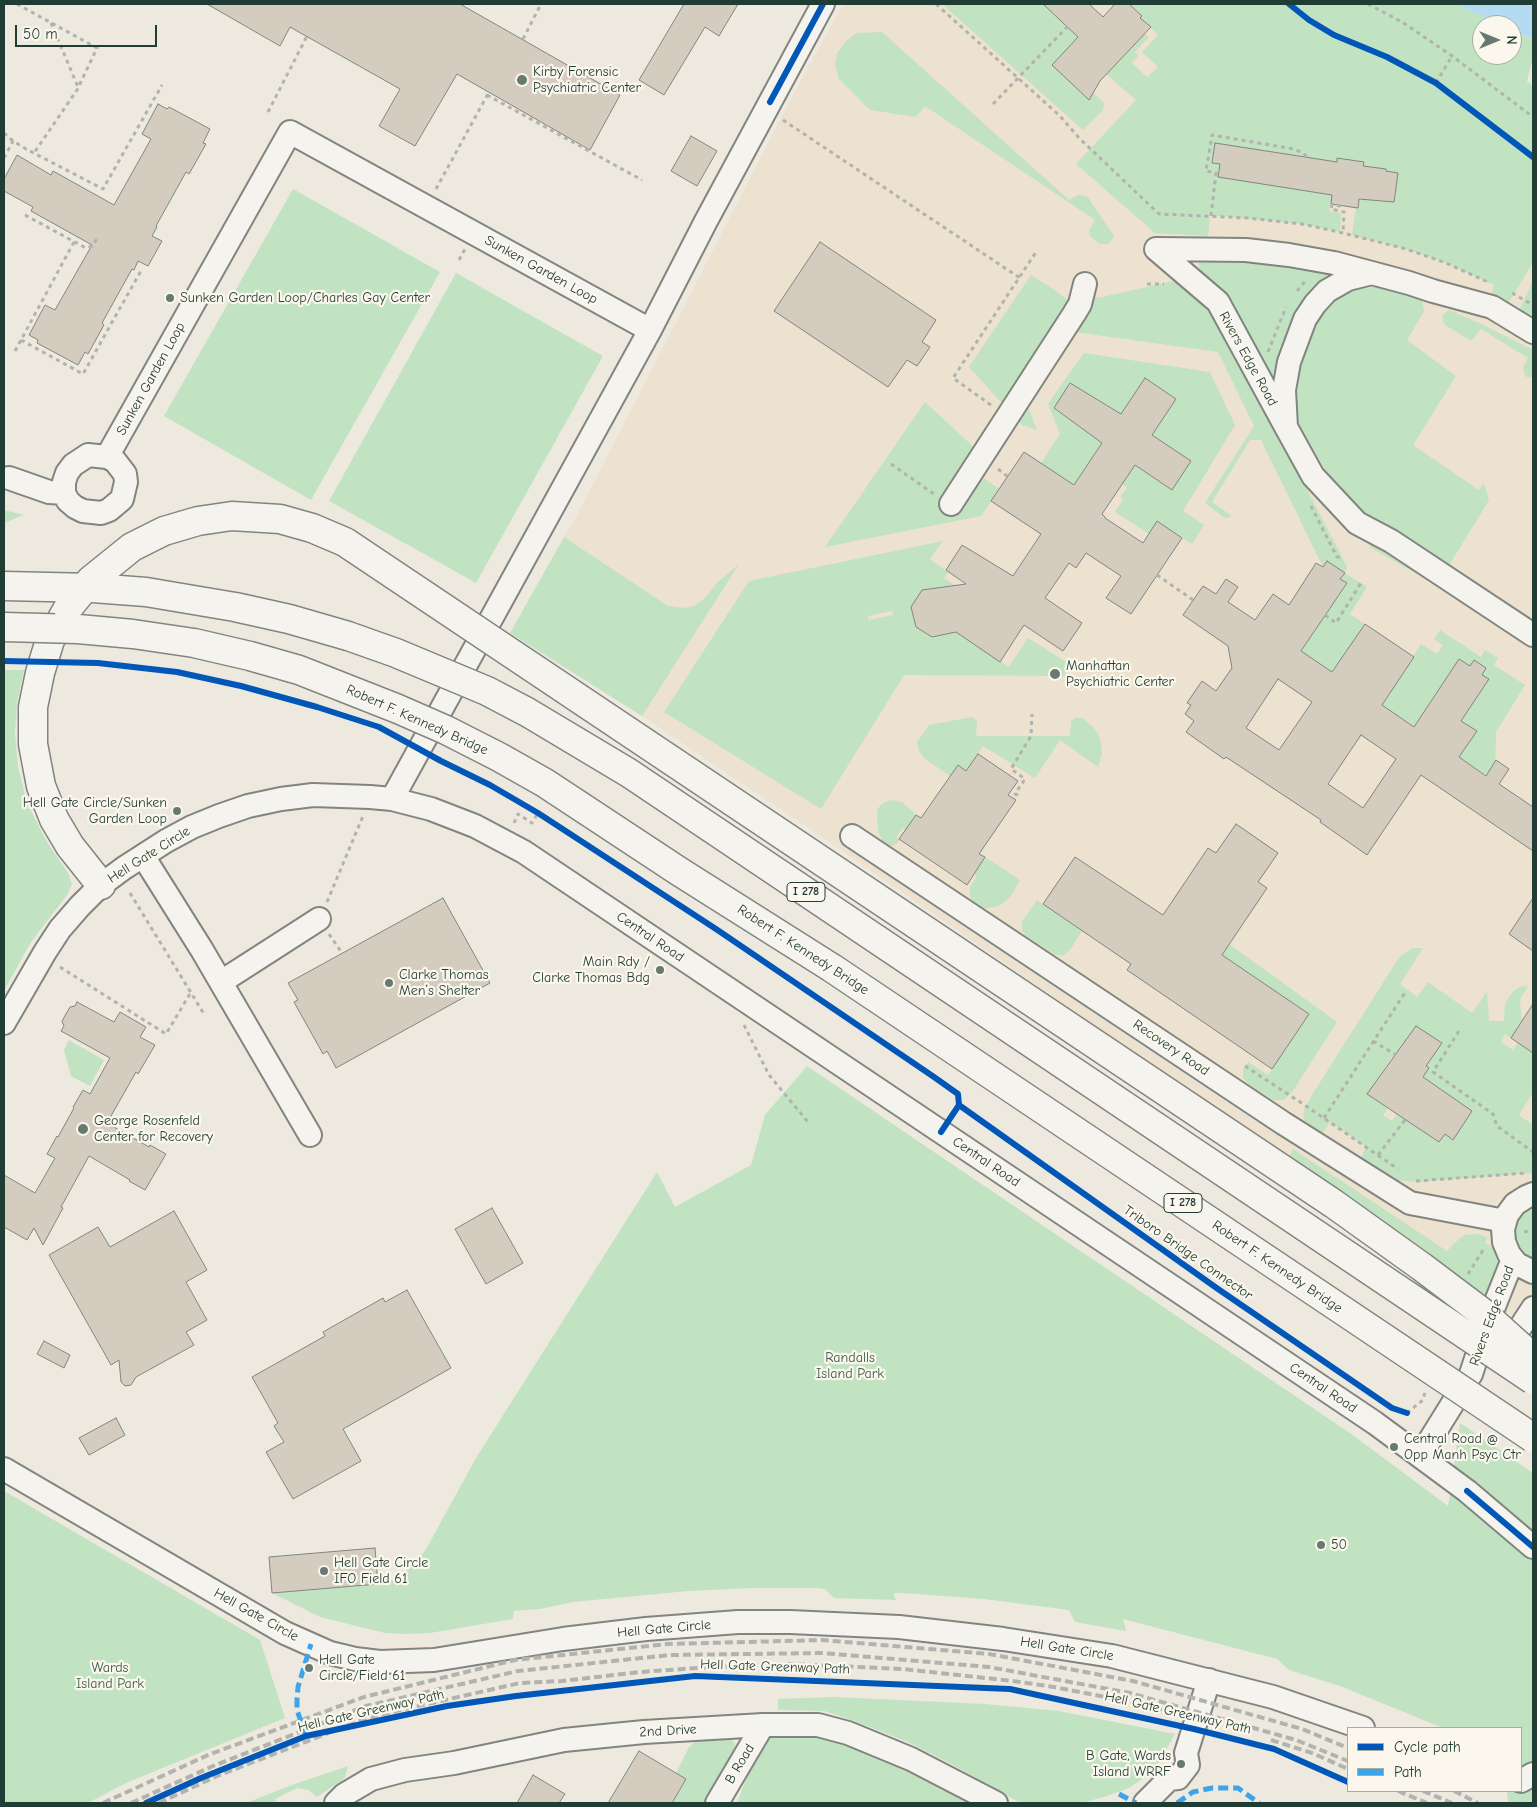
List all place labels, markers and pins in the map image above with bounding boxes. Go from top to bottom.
place label: Kirby Forensic Psychiatric Center [533,64,641,96]
marker: Kirby Forensic Psychiatric Center [515,73,529,87]
place label: Sunken Garden Loop/Charles Gay Center [180,290,430,306]
marker: Sunken Garden Loop/Charles Gay Center [164,292,176,304]
place label: Manhattan Psychiatric Center [1066,658,1174,690]
marker: Manhattan Psychiatric Center [1048,667,1062,681]
place label: Hell Gate Circle/Sunken Garden Loop [23,795,167,828]
marker: Hell Gate Circle/Sunken Garden Loop [171,805,183,817]
place label: Main Rdy / Clarke Thomas Bdg [532,954,650,986]
marker: Main Rdy / Clarke Thomas Bdg [654,964,666,976]
place label: Clarke Thomas Men’s Shelter [399,967,488,1000]
marker: Clarke Thomas Men’s Shelter [383,977,395,989]
place label: George Rosenfeld Center for Recovery [94,1113,213,1146]
marker: George Rosenfeld Center for Recovery [76,1122,90,1136]
place label: Central Road @ Opp Manh Psyc Ctr [1404,1431,1521,1464]
marker: Central Road @ Opp Manh Psyc Ctr [1388,1441,1400,1453]
place label: 50 [1331,1537,1347,1553]
marker: 50 [1315,1539,1327,1551]
place label: Hell Gate Circle IFO Field 61 [334,1555,428,1588]
marker: Hell Gate Circle IFO Field 61 [318,1565,330,1577]
place label: Hell Gate Circle/Field 61 [319,1652,405,1684]
marker: Hell Gate Circle/Field 61 [303,1662,315,1674]
place label: B Gate, Wards Island WRRF [1086,1748,1171,1780]
marker: B Gate, Wards Island WRRF [1175,1758,1187,1770]

